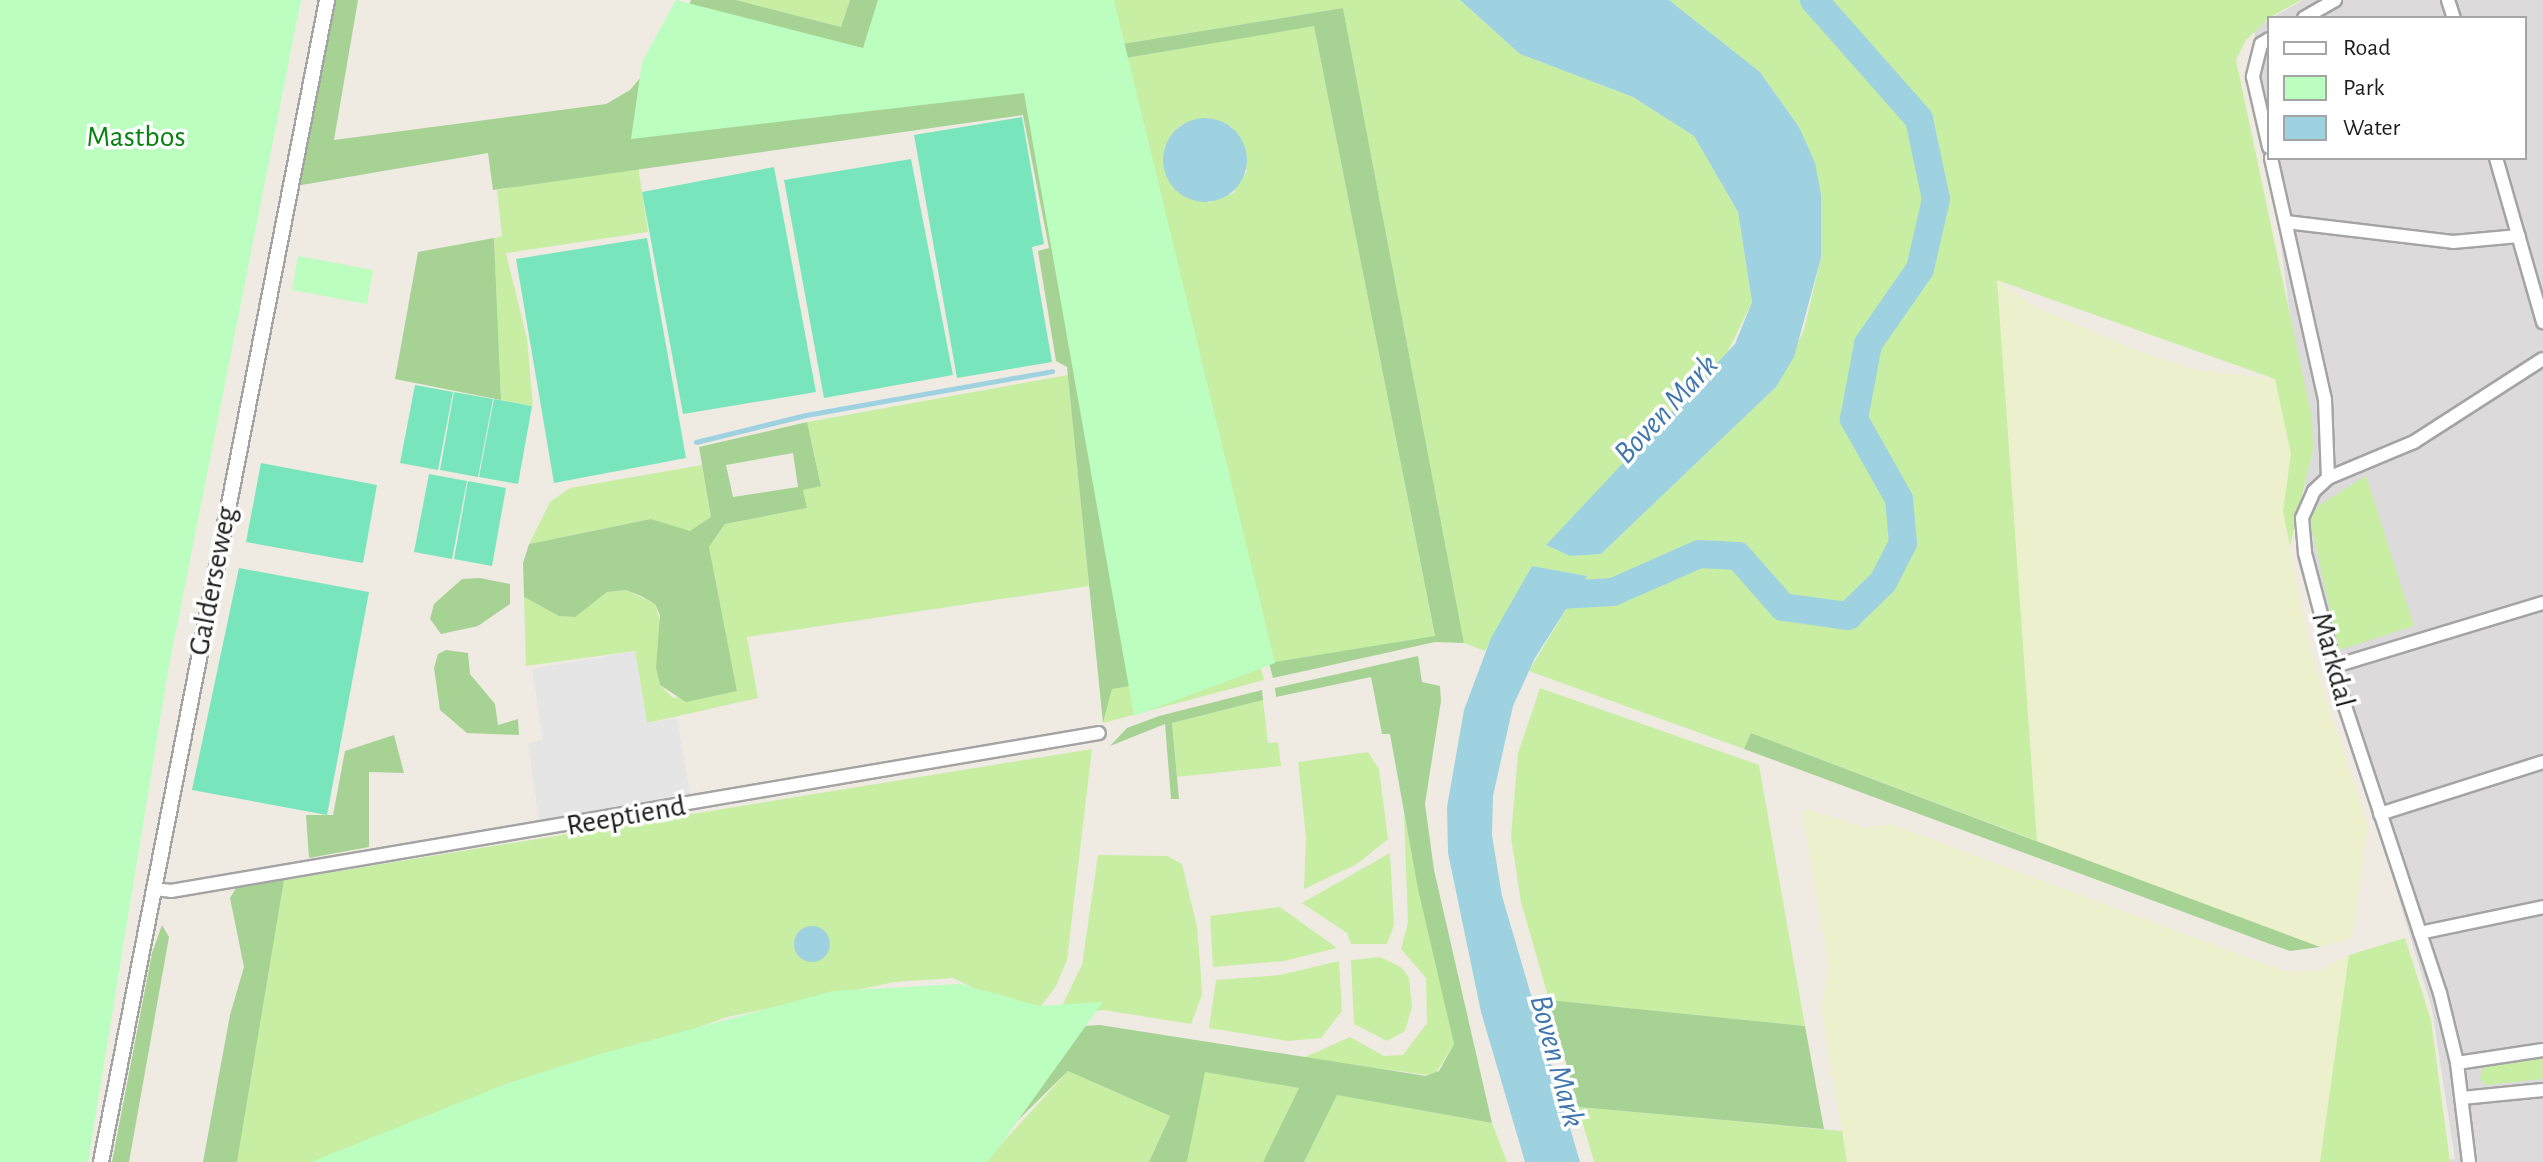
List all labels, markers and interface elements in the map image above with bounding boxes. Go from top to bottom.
legend [2267,16,2527,160]
text: Road [2343,36,2391,60]
text: Park [2343,76,2384,100]
text: Water [2343,116,2400,140]
park label: Mastbos [86,119,186,155]
water label: Boven Mark [1606,346,1726,472]
street label: Galderseweg [181,504,245,658]
street label: Markdal [2303,609,2363,711]
street label: Reeptiend [564,788,688,844]
water label: Boven Mark [1521,990,1593,1132]

